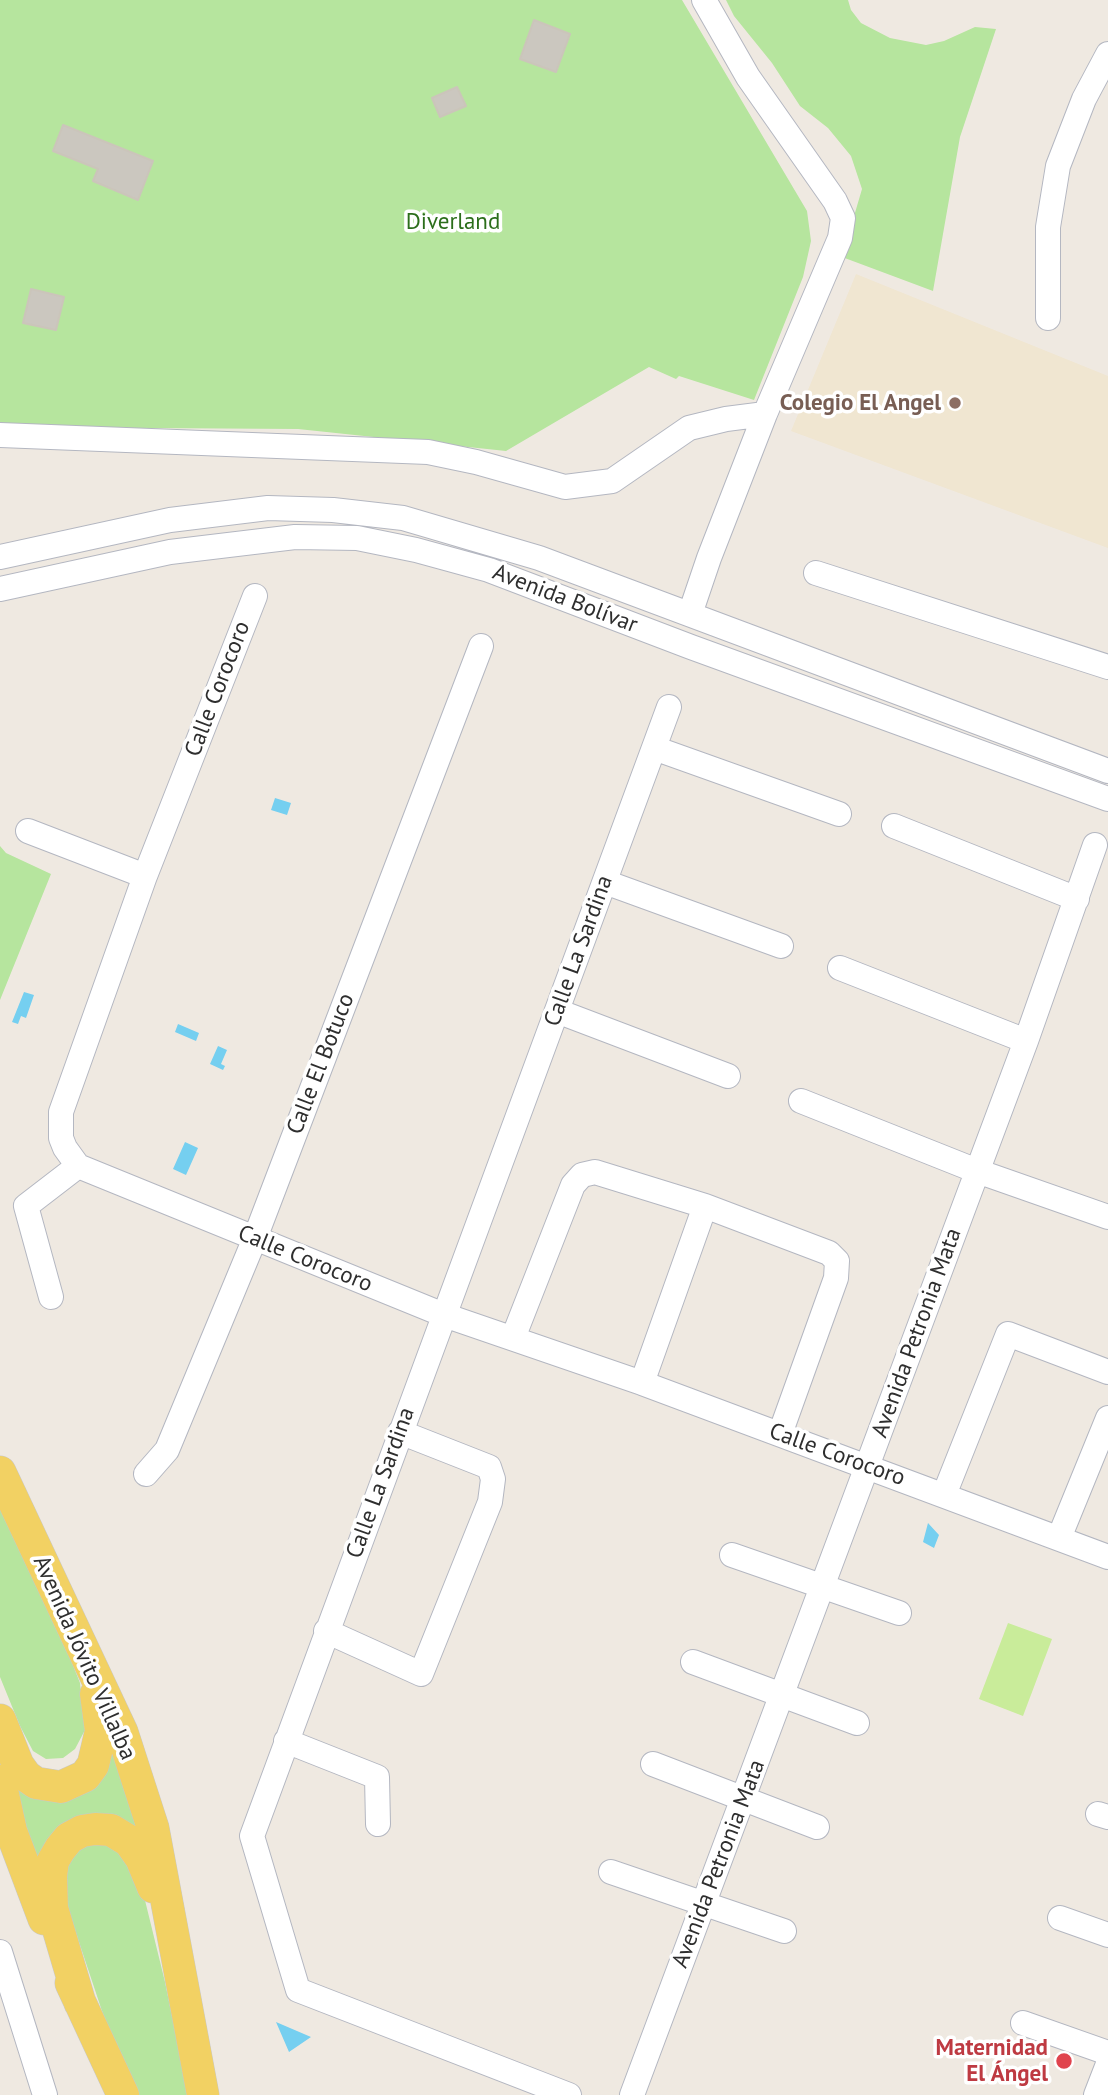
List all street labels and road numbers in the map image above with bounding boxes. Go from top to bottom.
street label: Avenida Bolívar [489,559,641,639]
street label: Calle Corocoro [180,618,256,760]
street label: Calle La Sardina [539,872,619,1030]
street label: Calle El Botuco [281,990,361,1138]
street label: Calle Corocoro [234,1220,376,1298]
street label: Avenida Petronia Mata [866,1225,968,1441]
street label: Calle La Sardina [341,1404,421,1562]
street label: Calle Corocoro [765,1418,909,1492]
street label: Avenida Jóvito Villalba [27,1552,141,1764]
street label: Avenida Petronia Mata [667,1756,771,1972]

